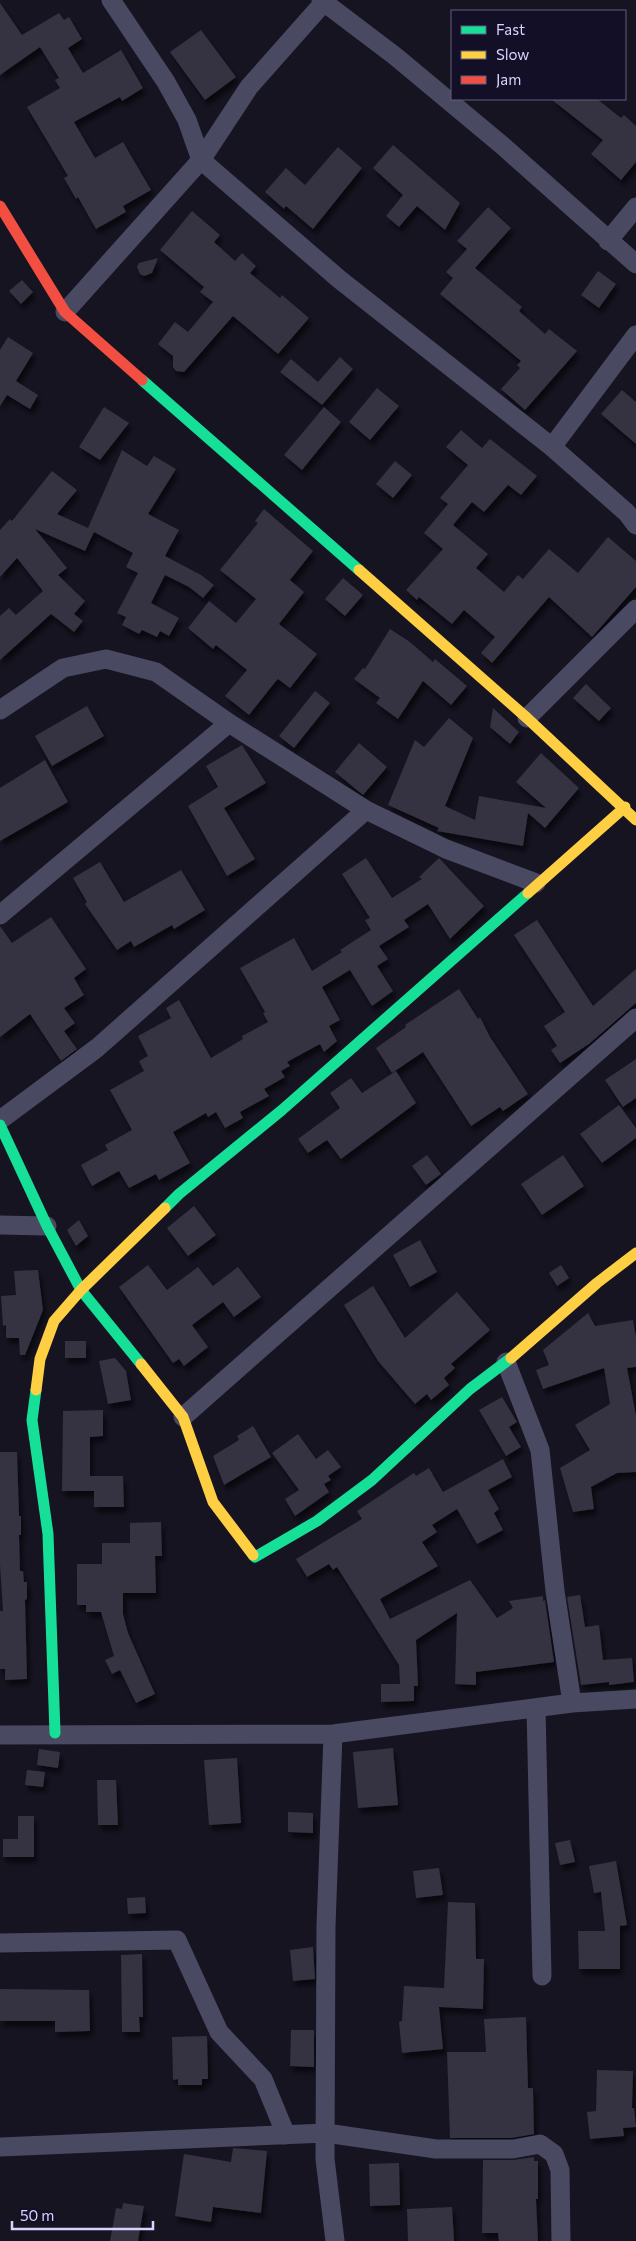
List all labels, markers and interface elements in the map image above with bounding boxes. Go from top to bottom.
legend [451,10,626,100]
text: Fast [496,20,525,38]
text: Slow [496,45,529,63]
text: Jam [496,70,521,88]
scale bar [12,2198,154,2230]
text: 50 m [20,2206,54,2224]

